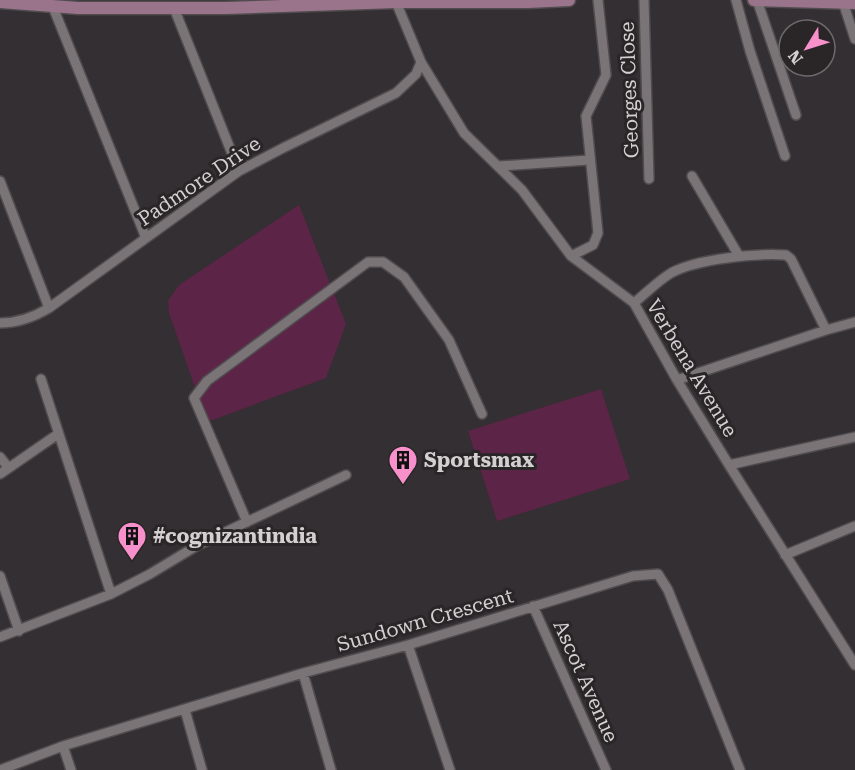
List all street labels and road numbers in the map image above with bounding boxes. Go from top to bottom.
street label: Georges Close [615,21,643,159]
street label: Padmore Drive [133,131,265,231]
street label: Verbena Avenue [641,295,743,441]
street label: Sundown Crescent [334,583,516,657]
street label: Ascot Avenue [548,616,624,746]

